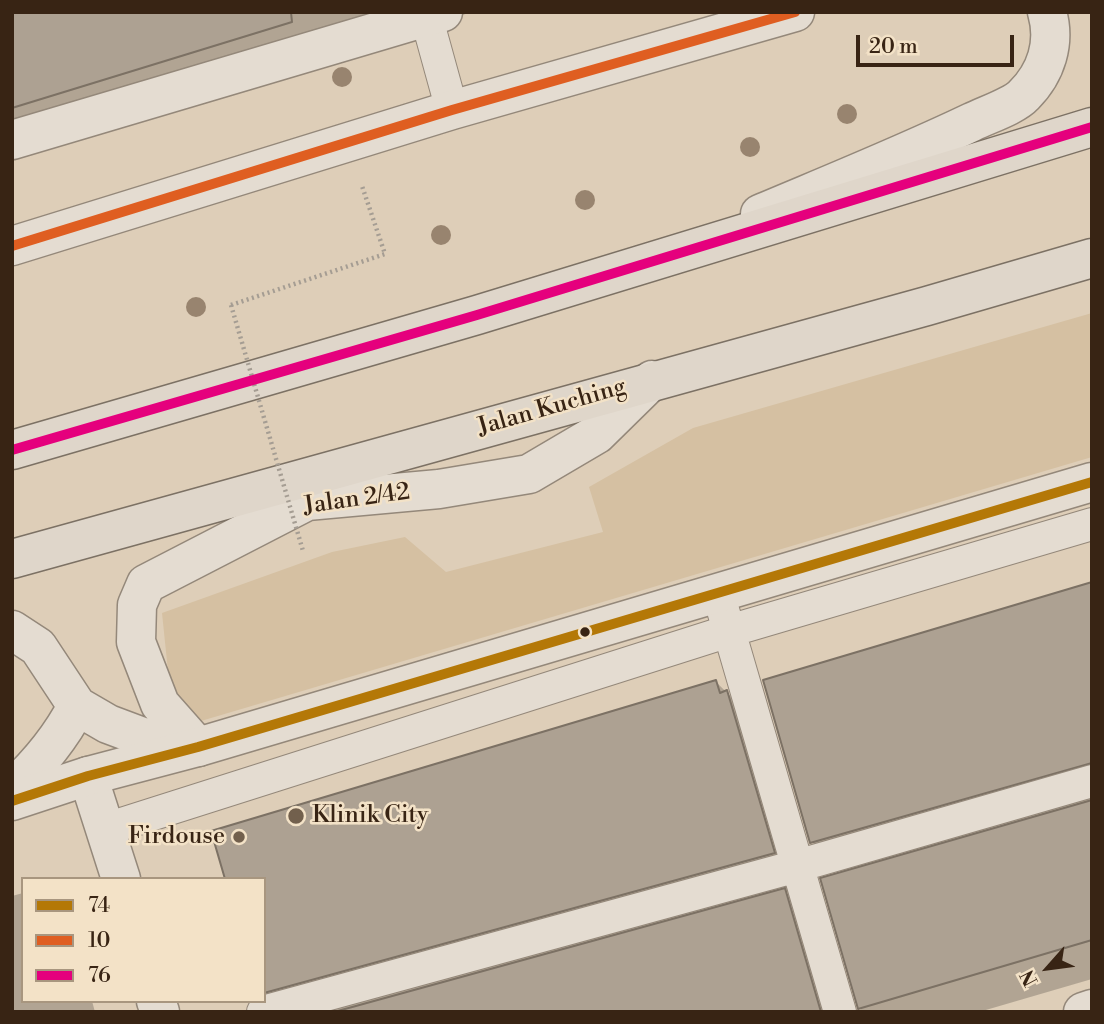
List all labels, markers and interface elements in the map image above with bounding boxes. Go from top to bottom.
scale bar [859,21,1016,65]
text: 20 m [869,34,918,60]
street label: Jalan Kuching [474,373,630,443]
street label: Jalan 2/42 [302,478,412,522]
unlabelled marker [578,625,592,639]
place label: Klinik City [312,802,428,830]
marker: Klinik City [286,806,306,826]
place label: Firdouse [128,823,225,851]
marker: Firdouse [231,829,247,845]
legend [21,877,266,1003]
text: 74 [88,893,110,919]
text: 10 [88,928,110,954]
north arrow [1013,933,1083,1003]
text: 76 [88,963,111,989]
text: N [1015,966,1044,990]

